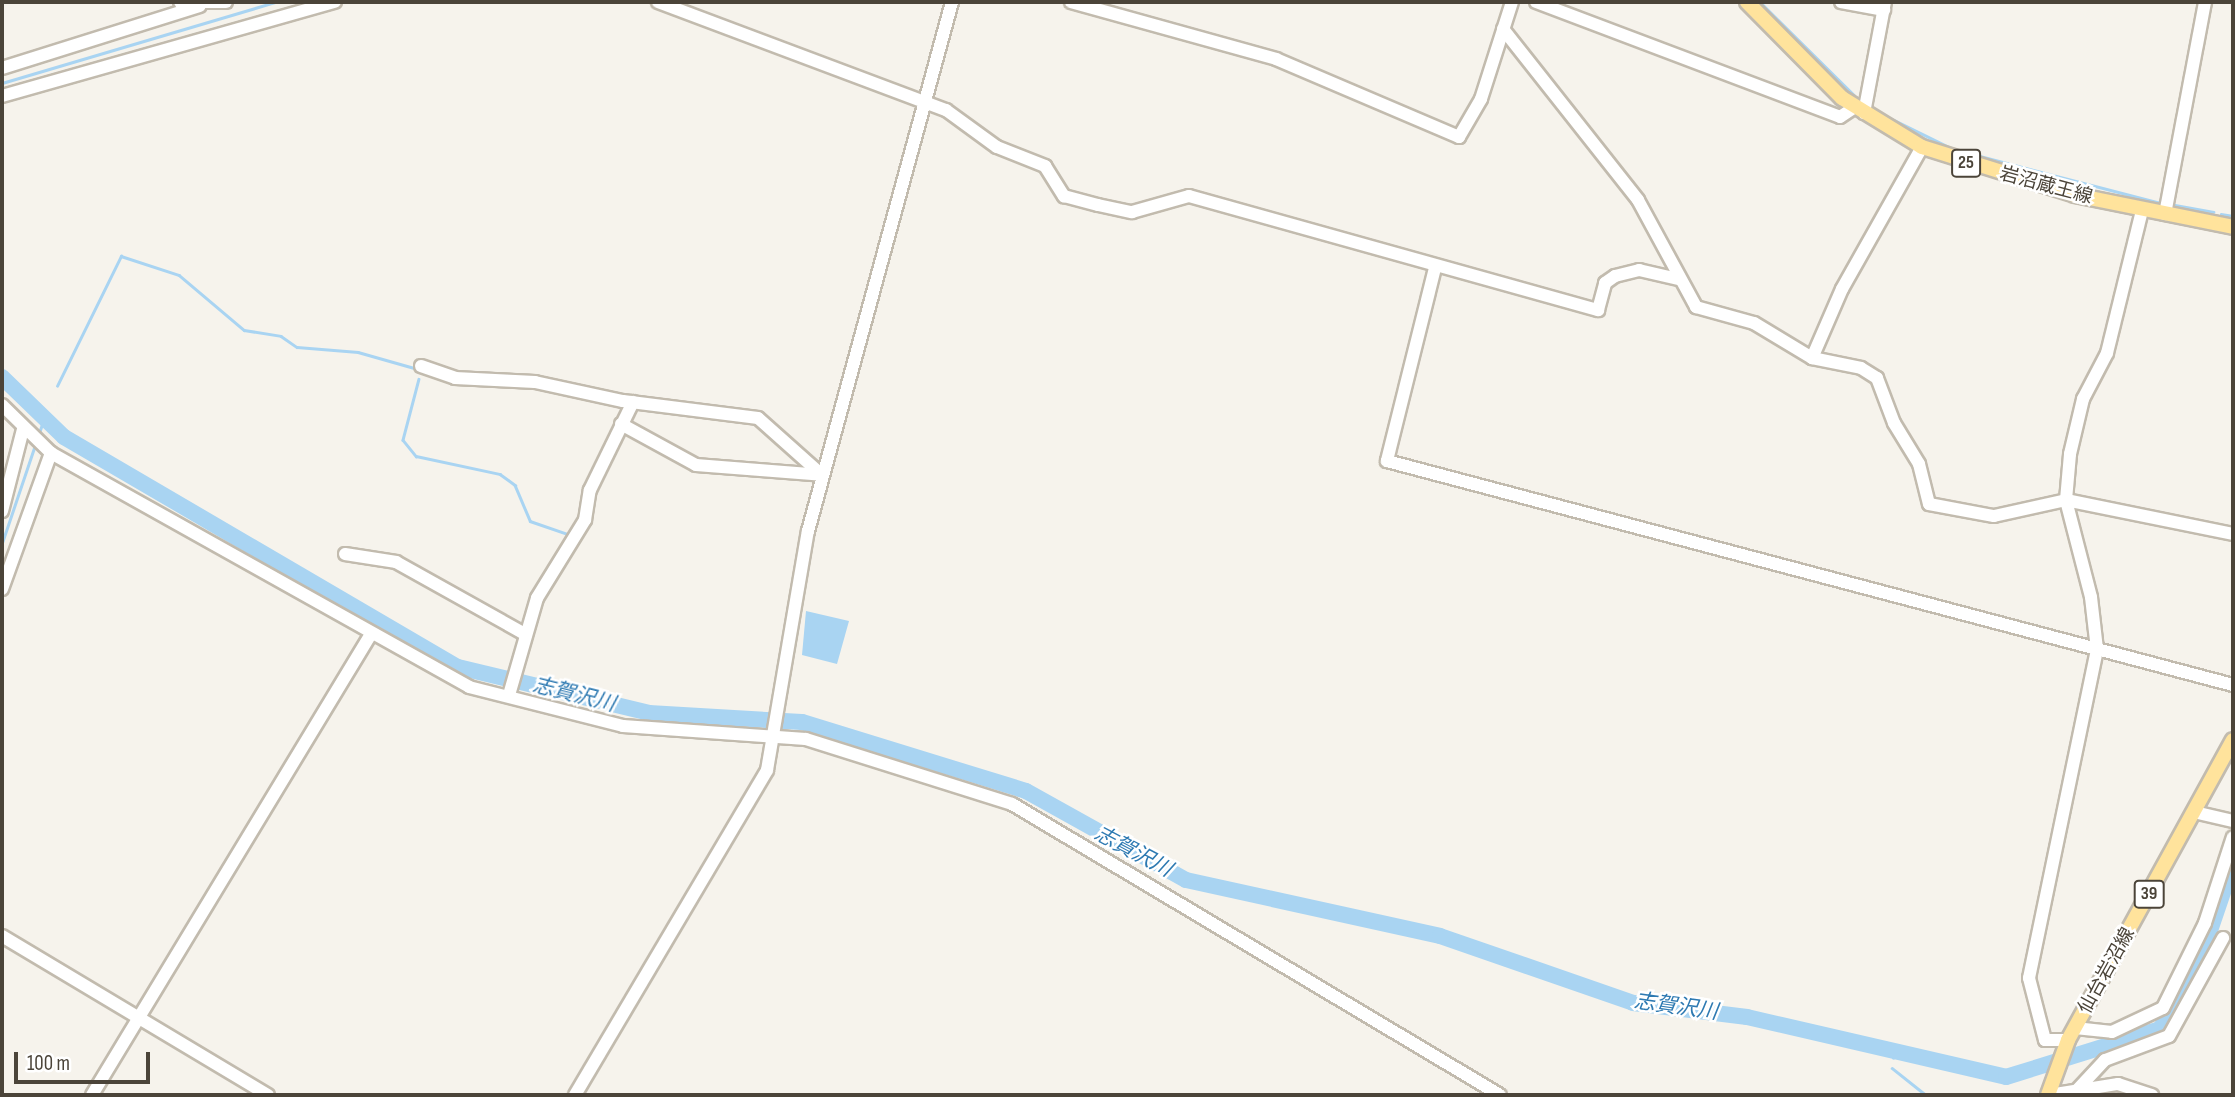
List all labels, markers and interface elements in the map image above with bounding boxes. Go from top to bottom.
road number: 25 [1950,148,1982,178]
street label: 岩沼蔵王線 [1997,163,2095,209]
water label: 志賀沢川 [530,673,618,717]
water label: 志賀沢川 [1090,821,1176,883]
road number: 39 [2133,880,2165,908]
street label: 仙台岩沼線 [2074,924,2140,1018]
water label: 志賀沢川 [1633,989,1719,1025]
scale bar [18,1038,154,1082]
text: 100 m [27,1051,70,1076]

